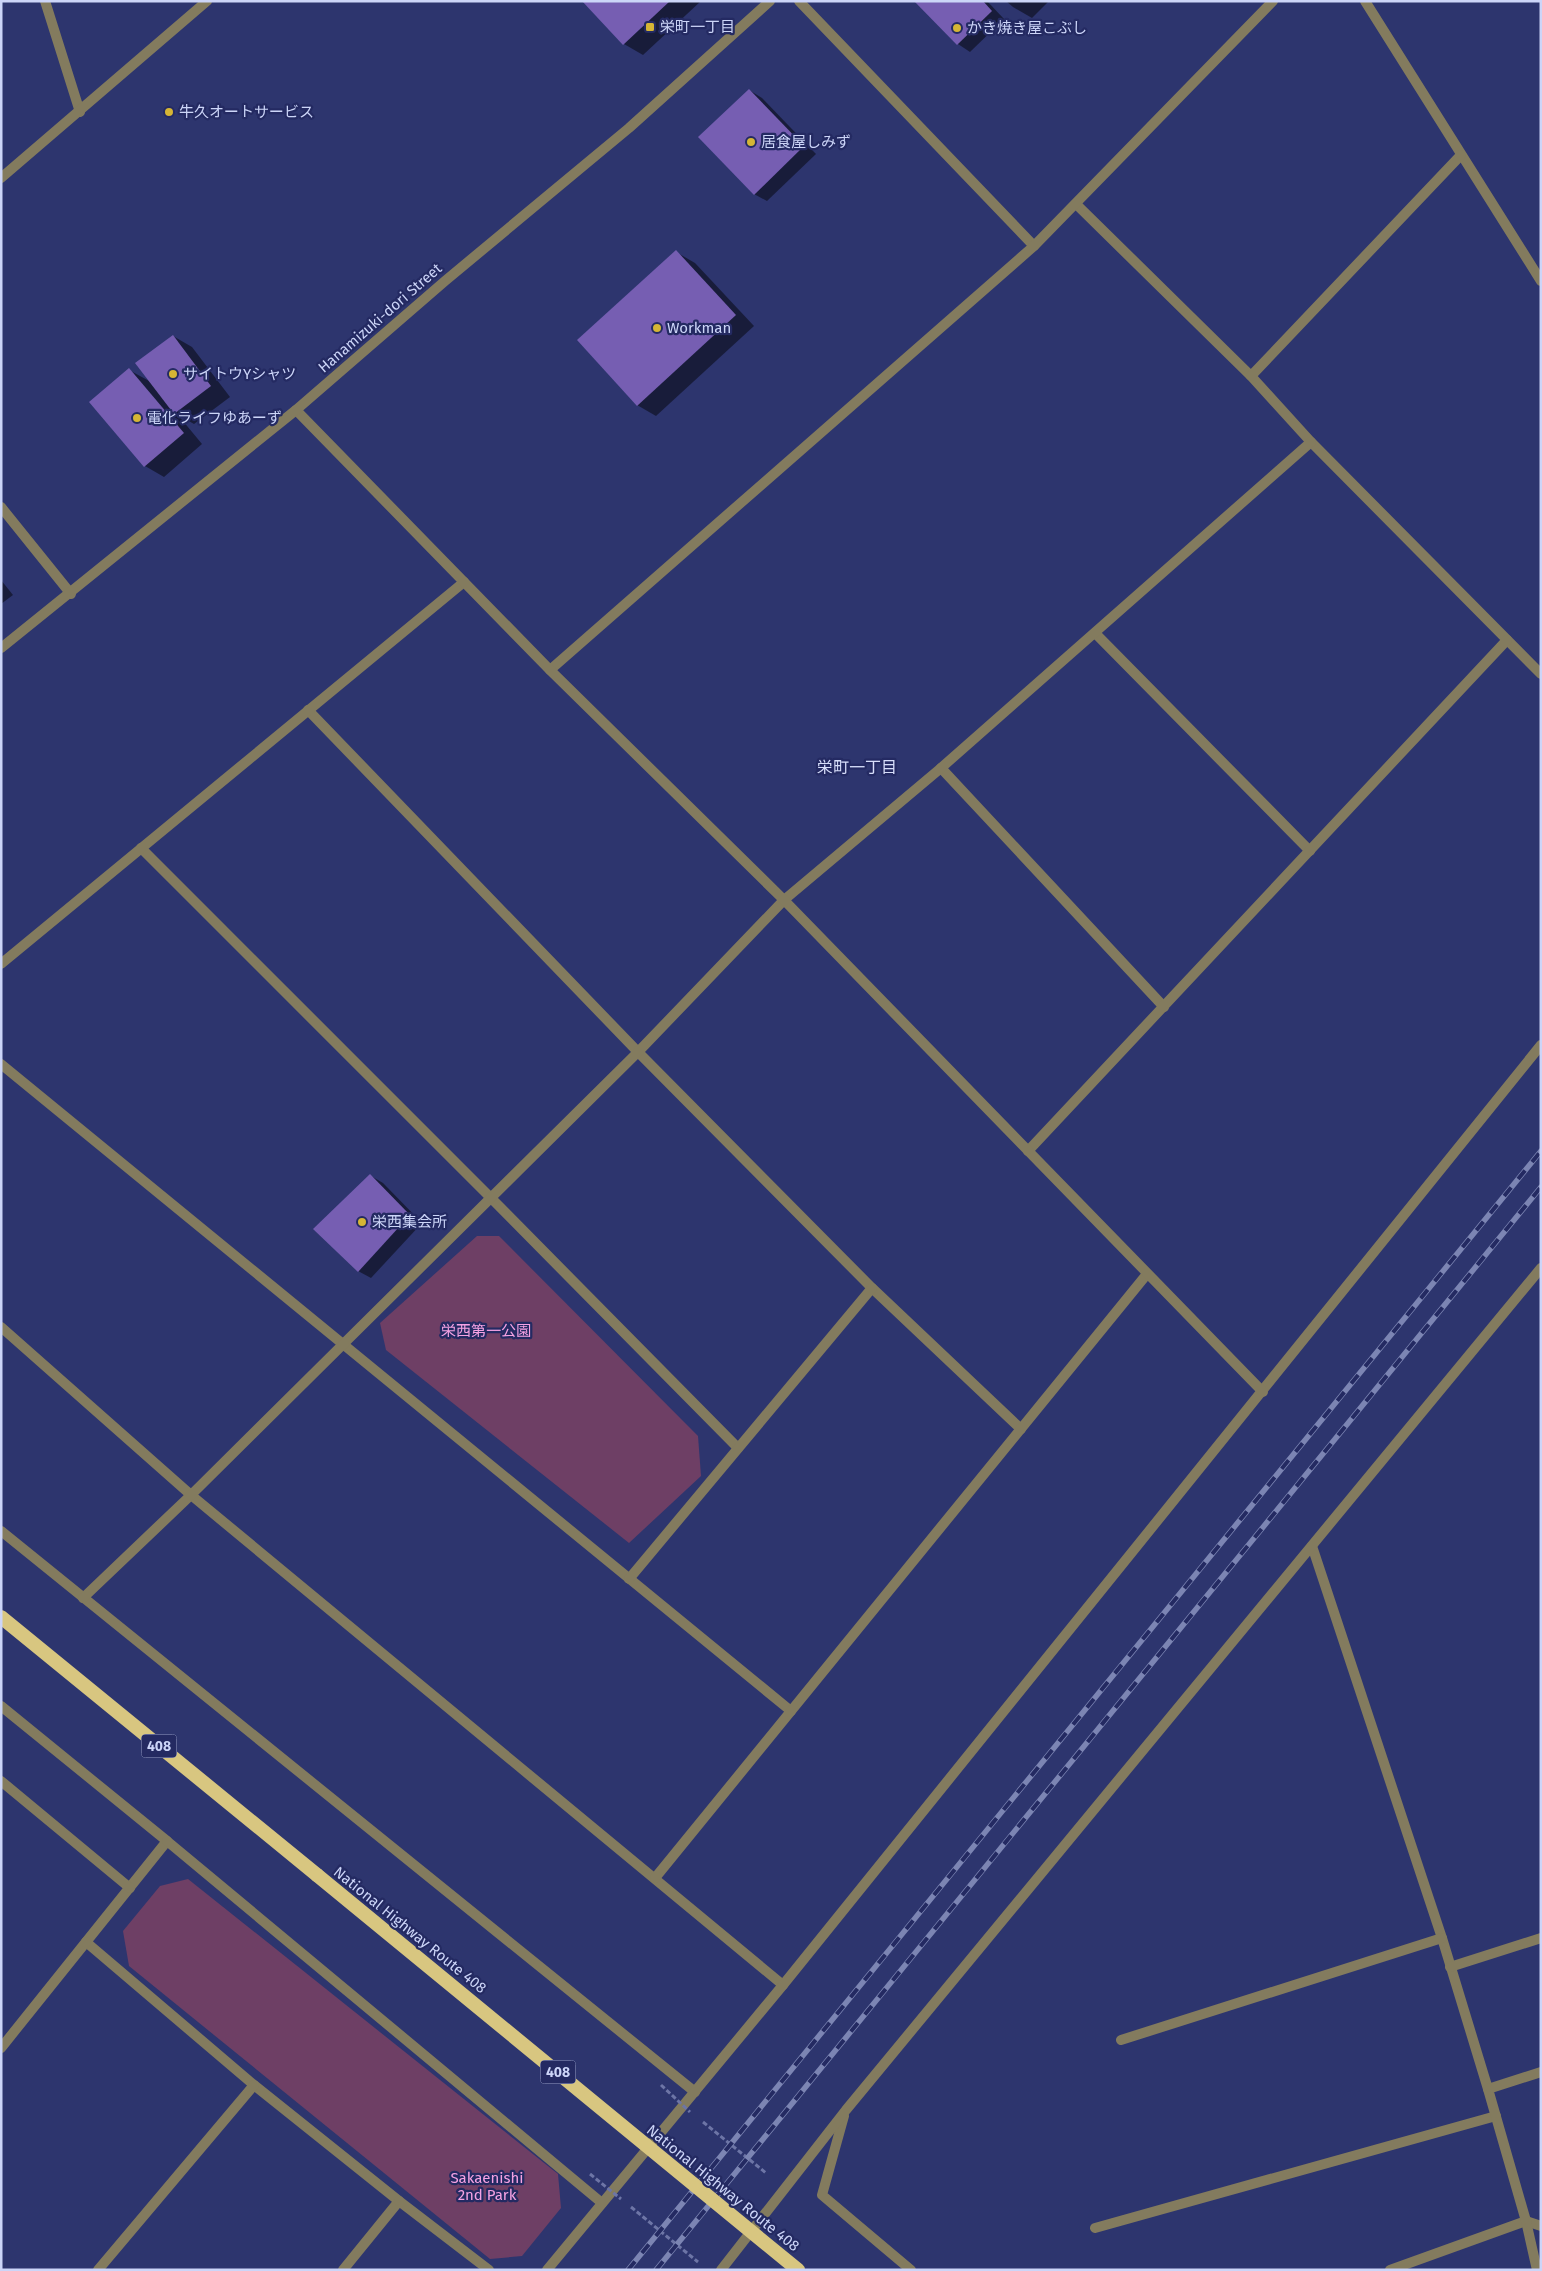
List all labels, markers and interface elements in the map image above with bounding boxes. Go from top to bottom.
place label: 栄町一丁目 [660,18,735,36]
place label: かき焼き屋こぶし [967,19,1087,37]
marker: 栄町一丁目 [644,21,656,33]
marker: かき焼き屋こぶし [951,22,963,34]
place label: 牛久オートサービス [179,103,314,121]
marker: 牛久オートサービス [163,106,175,118]
place label: 居食屋しみず [761,133,851,151]
marker: 居食屋しみず [745,136,757,148]
street label: Hanamizuki-dori Street [315,259,446,377]
place label: Workman [667,319,731,337]
marker: Workman [651,322,663,334]
place label: サイトウYシャツ [183,365,296,383]
marker: サイトウYシャツ [167,368,179,380]
place label: 電化ライフゆあーず [147,409,282,427]
marker: 電化ライフゆあーず [131,412,143,424]
district label: 栄町一丁目 [817,758,897,777]
place label: 栄西集会所 [372,1213,447,1231]
marker: 栄西集会所 [356,1216,368,1228]
park label: 栄西第一公園 [441,1322,531,1340]
road number: 408 [142,1734,176,1758]
street label: National Highway Route 408 [330,1863,490,1997]
road number: 408 [540,2060,576,2084]
street label: National Highway Route 408 [643,2121,803,2255]
park label: Sakaenishi 2nd Park [450,2169,524,2204]

